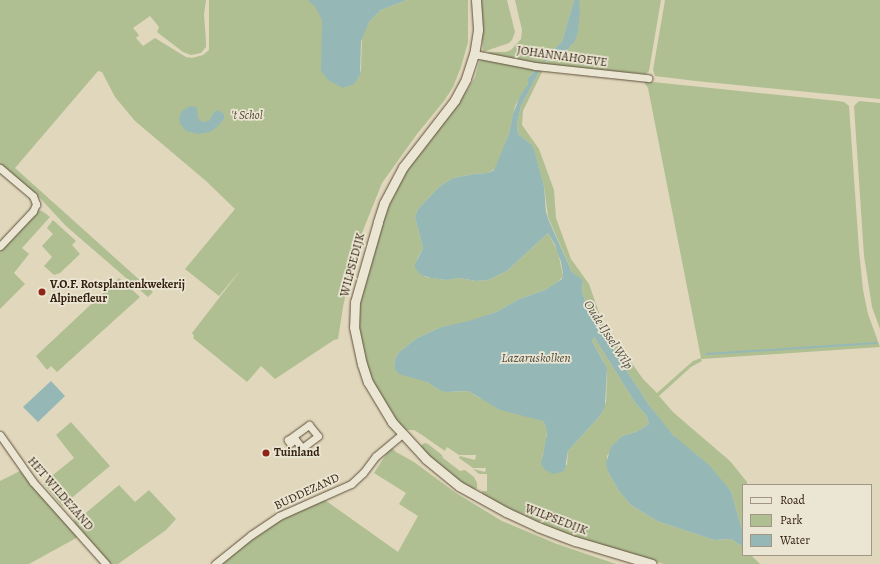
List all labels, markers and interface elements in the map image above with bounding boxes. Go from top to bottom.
street label: JOHANNAHOEVE [516,44,608,70]
park label: 't Schol [231,109,263,123]
street label: WILPSEDIJK [338,231,368,299]
place label: V.O.F. Rotsplantenkwekerij Alpinefleur [50,278,185,306]
marker: V.O.F. Rotsplantenkwekerij Alpinefleur [37,287,47,297]
water label: Oude IJssel Wilp [580,298,636,372]
water label: Lazaruskolken [501,350,571,366]
place label: Tuinland [274,446,320,460]
marker: Tuinland [261,448,271,458]
street label: HET WILDEZAND [24,454,96,534]
street label: BUDDEZAND [272,471,342,513]
legend [742,484,872,556]
text: Road [780,492,805,508]
street label: WILPSEDIJK [523,502,589,538]
text: Park [780,512,803,528]
text: Water [780,532,810,548]

